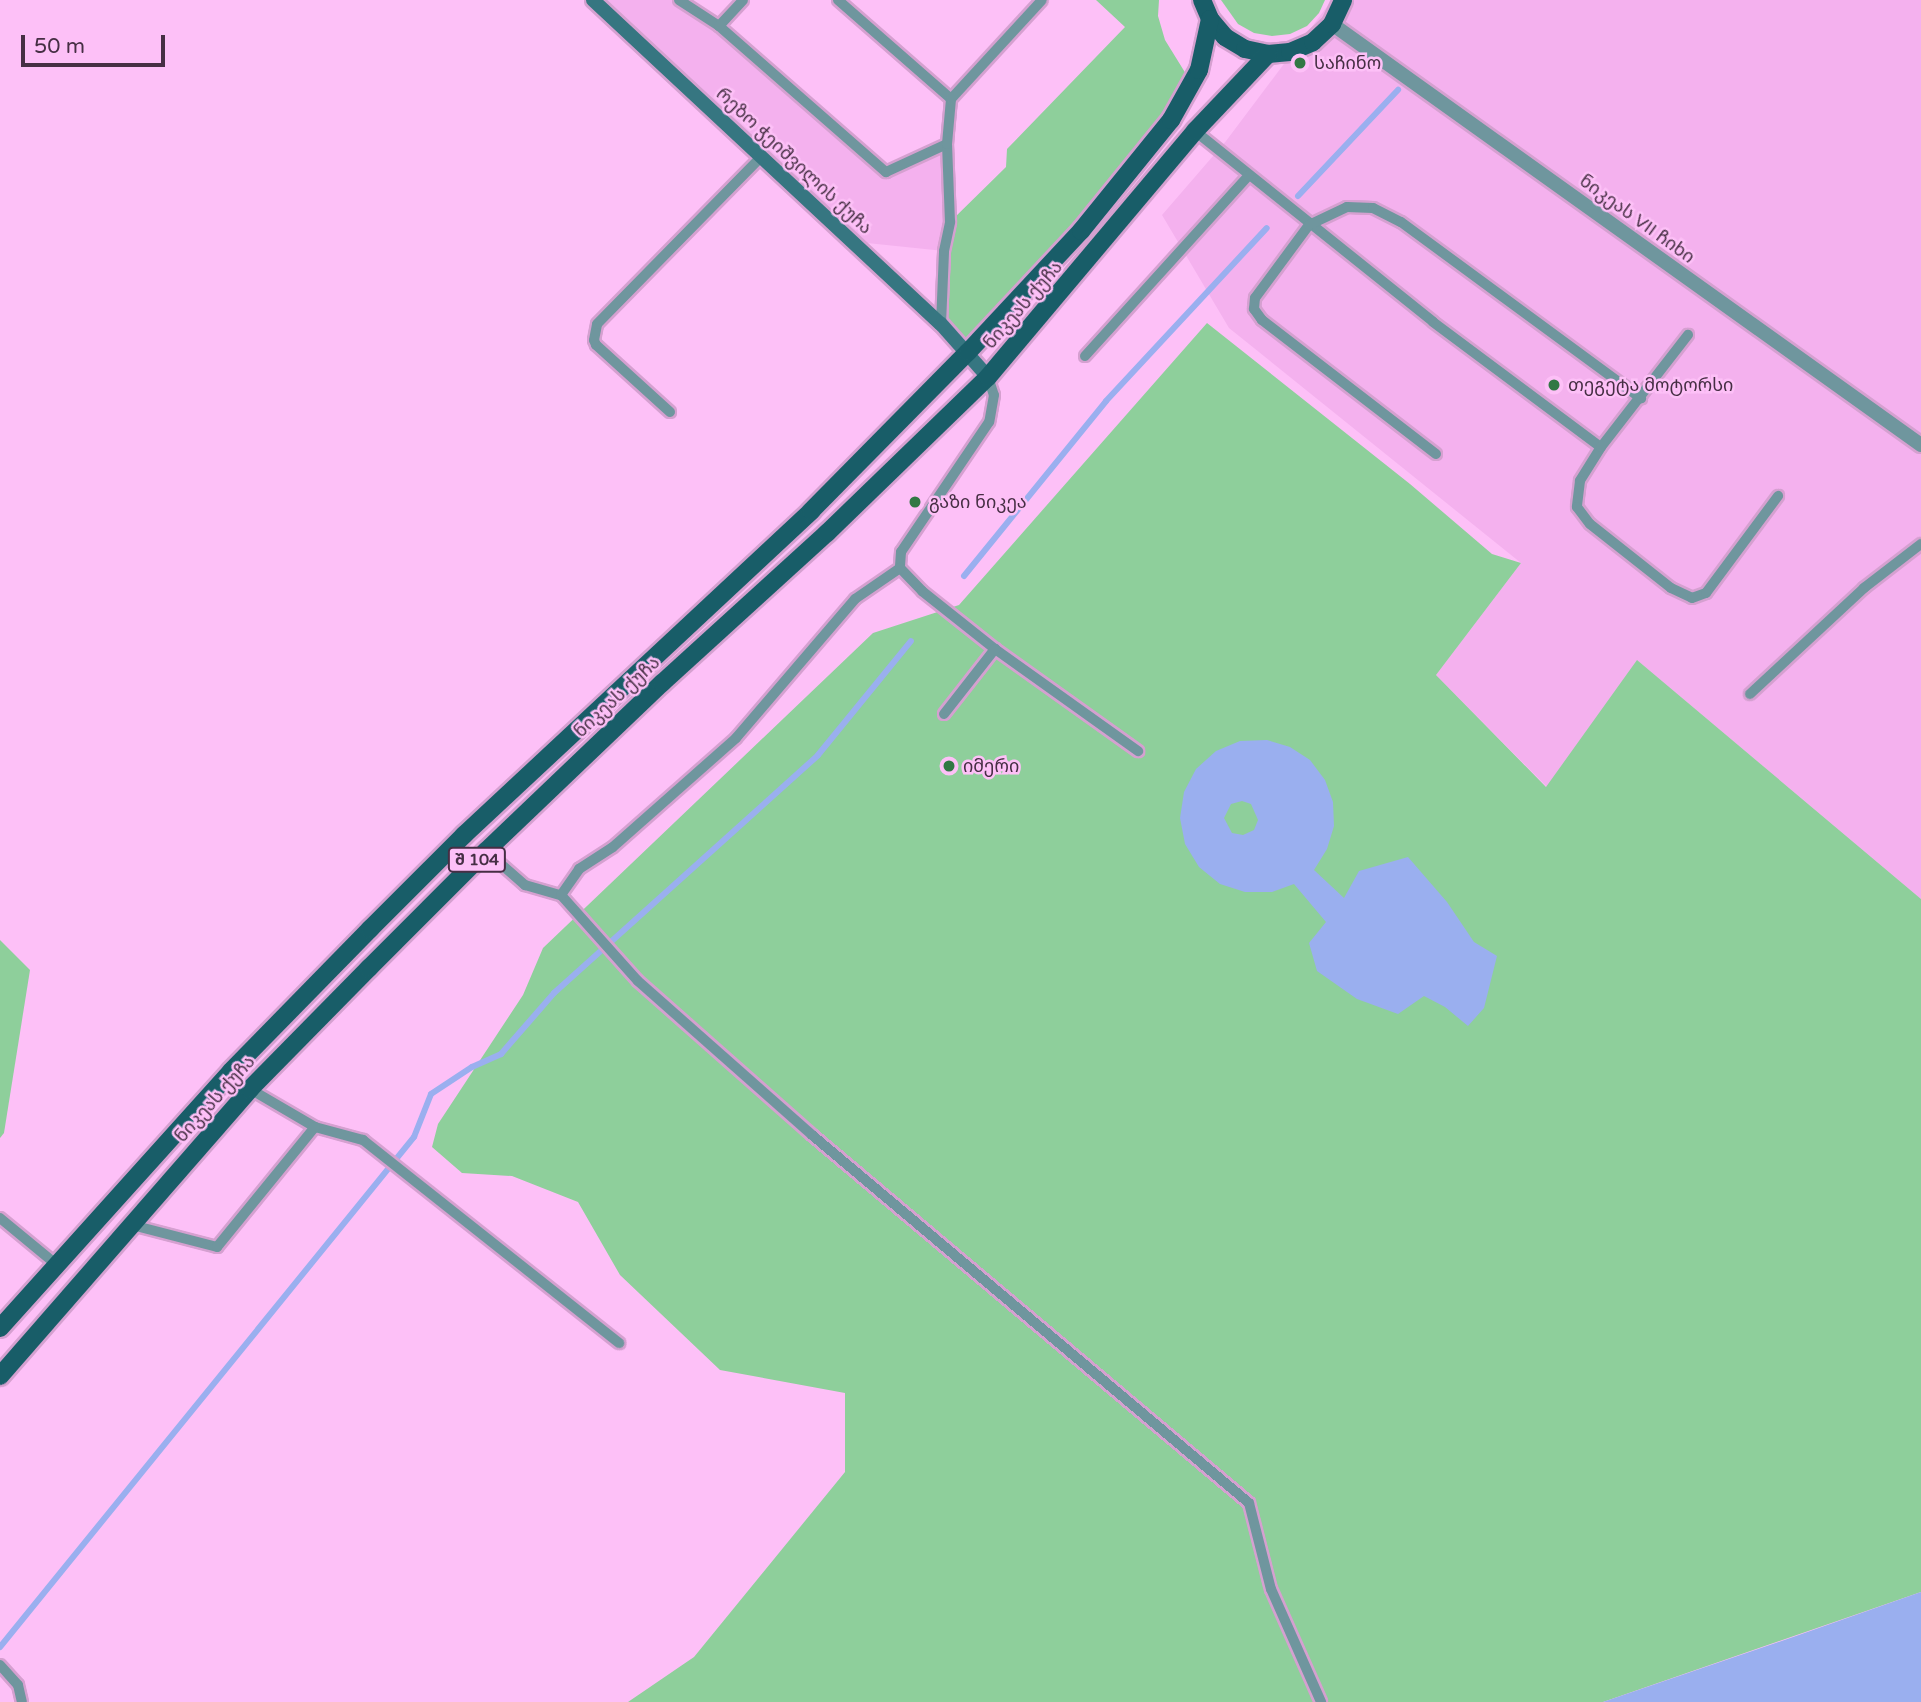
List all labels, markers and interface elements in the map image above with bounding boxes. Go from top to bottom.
scale bar [24,21,168,65]
text: 50 m [34,34,85,59]
place label: საჩინო [1314,52,1381,74]
marker: საჩინო [1292,55,1308,71]
street label: რეზო ჭეიშვილის ქუჩა [712,83,876,239]
street label: ნიკეას VII ჩიხი [1575,170,1699,268]
street label: ნიკეას ქუჩა [979,257,1067,353]
place label: თეგეტა მოტორსი [1568,374,1733,396]
marker: თეგეტა მოტორსი [1546,377,1562,393]
place label: გაზი ნიკეა [929,491,1027,513]
marker: გაზი ნიკეა [907,494,923,510]
street label: ნიკეას ქუჩა [570,652,664,742]
place label: იმერი [963,755,1019,777]
marker: იმერი [941,758,957,774]
road number: შ 104 [447,848,507,873]
street label: ნიკეას ქუჩა [170,1051,260,1147]

